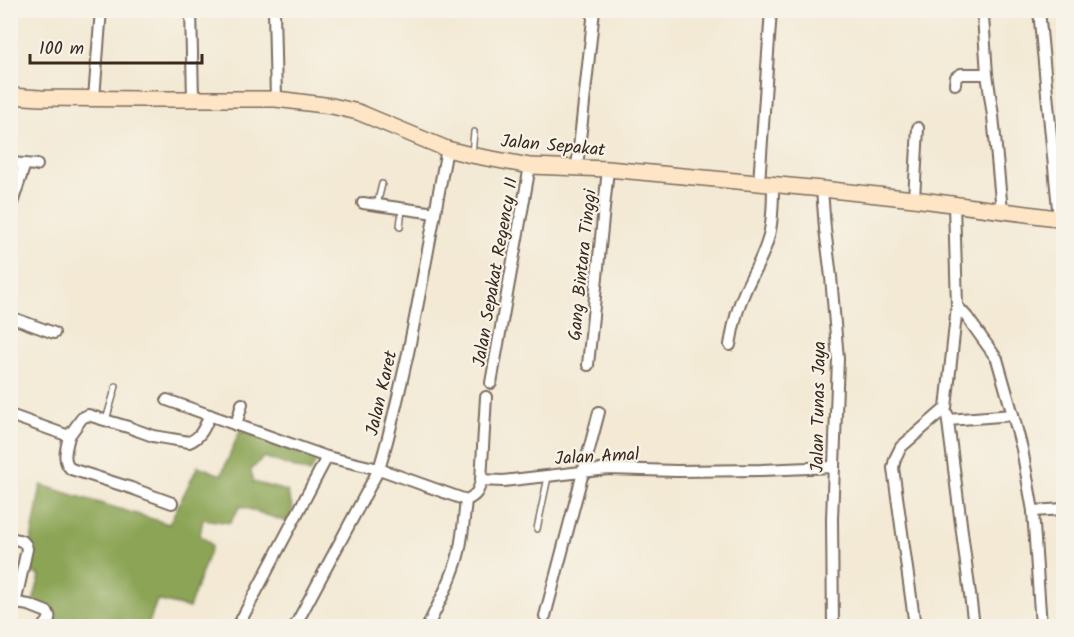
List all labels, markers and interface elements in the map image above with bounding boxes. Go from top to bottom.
scale bar [30,27,202,65]
text: 100 m [39,35,84,64]
street label: Jalan Sepakat [499,127,607,166]
street label: Jalan Sepakat Regency II [466,175,527,369]
street label: Gang Bintara Tinggi [561,187,606,342]
street label: Jalan Tunas Jaya [804,341,835,473]
street label: Jalan Karet [359,347,407,439]
street label: Jalan Amal [554,441,641,474]

